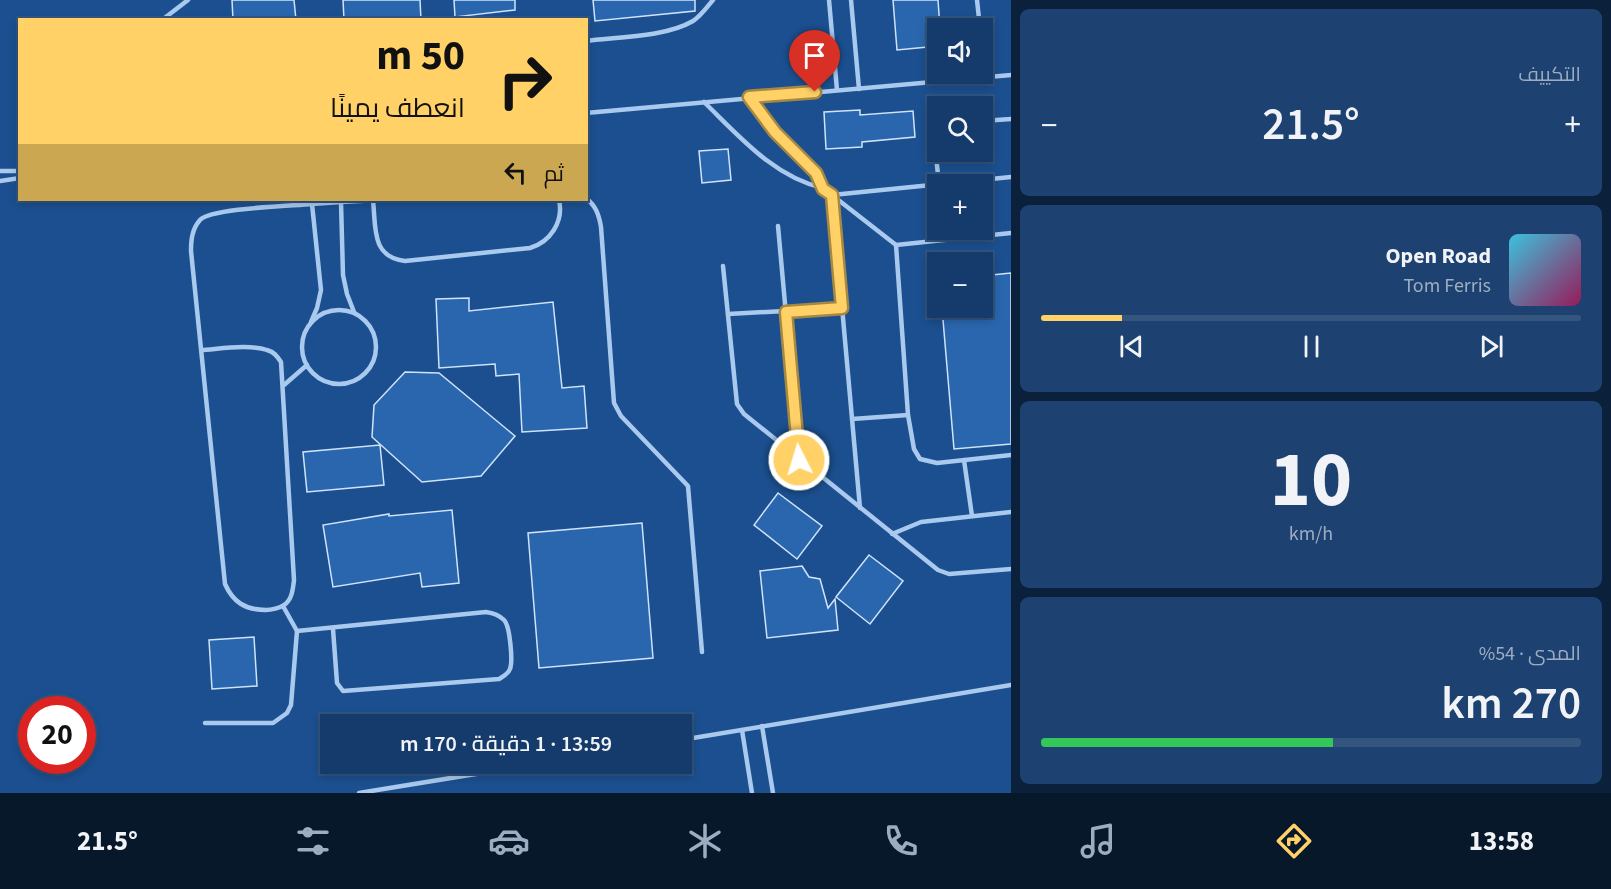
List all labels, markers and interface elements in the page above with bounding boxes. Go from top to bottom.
map controls [927,18,993,318]
button: sound [927,18,993,84]
text: 50 m [376,26,465,86]
pin [789,30,840,92]
icon: arrive [798,39,831,72]
icon: right [486,42,564,120]
text: التكييف [1518,61,1581,89]
text: انعطف يمينًا [330,89,465,128]
text: 21.5° [1262,93,1360,157]
button: search [927,96,993,162]
text: − [1041,102,1057,149]
text: + [1565,102,1581,149]
icon: left [499,156,532,189]
text: ثم [544,158,564,190]
button: + [927,174,993,240]
text: Open Road [1386,240,1491,272]
button: − [927,252,993,318]
text: Tom Ferris [1403,272,1491,300]
icon: previous [1115,330,1148,363]
icon: pause [1295,330,1328,363]
icon: next [1475,330,1508,363]
text: 10 [1270,425,1352,536]
position arrow [767,428,831,492]
text: km/h [1289,520,1333,548]
text: المدى · 54% [1479,640,1581,668]
text: 270 km [1441,672,1581,736]
speed limit sign: 20 [18,696,96,774]
text: 13:59 · 1 دقيقة · 170 m [400,728,612,760]
icon: filters [292,820,334,862]
icon: car [488,820,530,862]
icon: climate [684,820,726,862]
icon: phone [880,820,922,862]
icon: music [1077,820,1119,862]
icon: directions [1273,820,1315,862]
text: 21.5° [77,822,138,861]
text: 13:58 [1469,822,1534,861]

